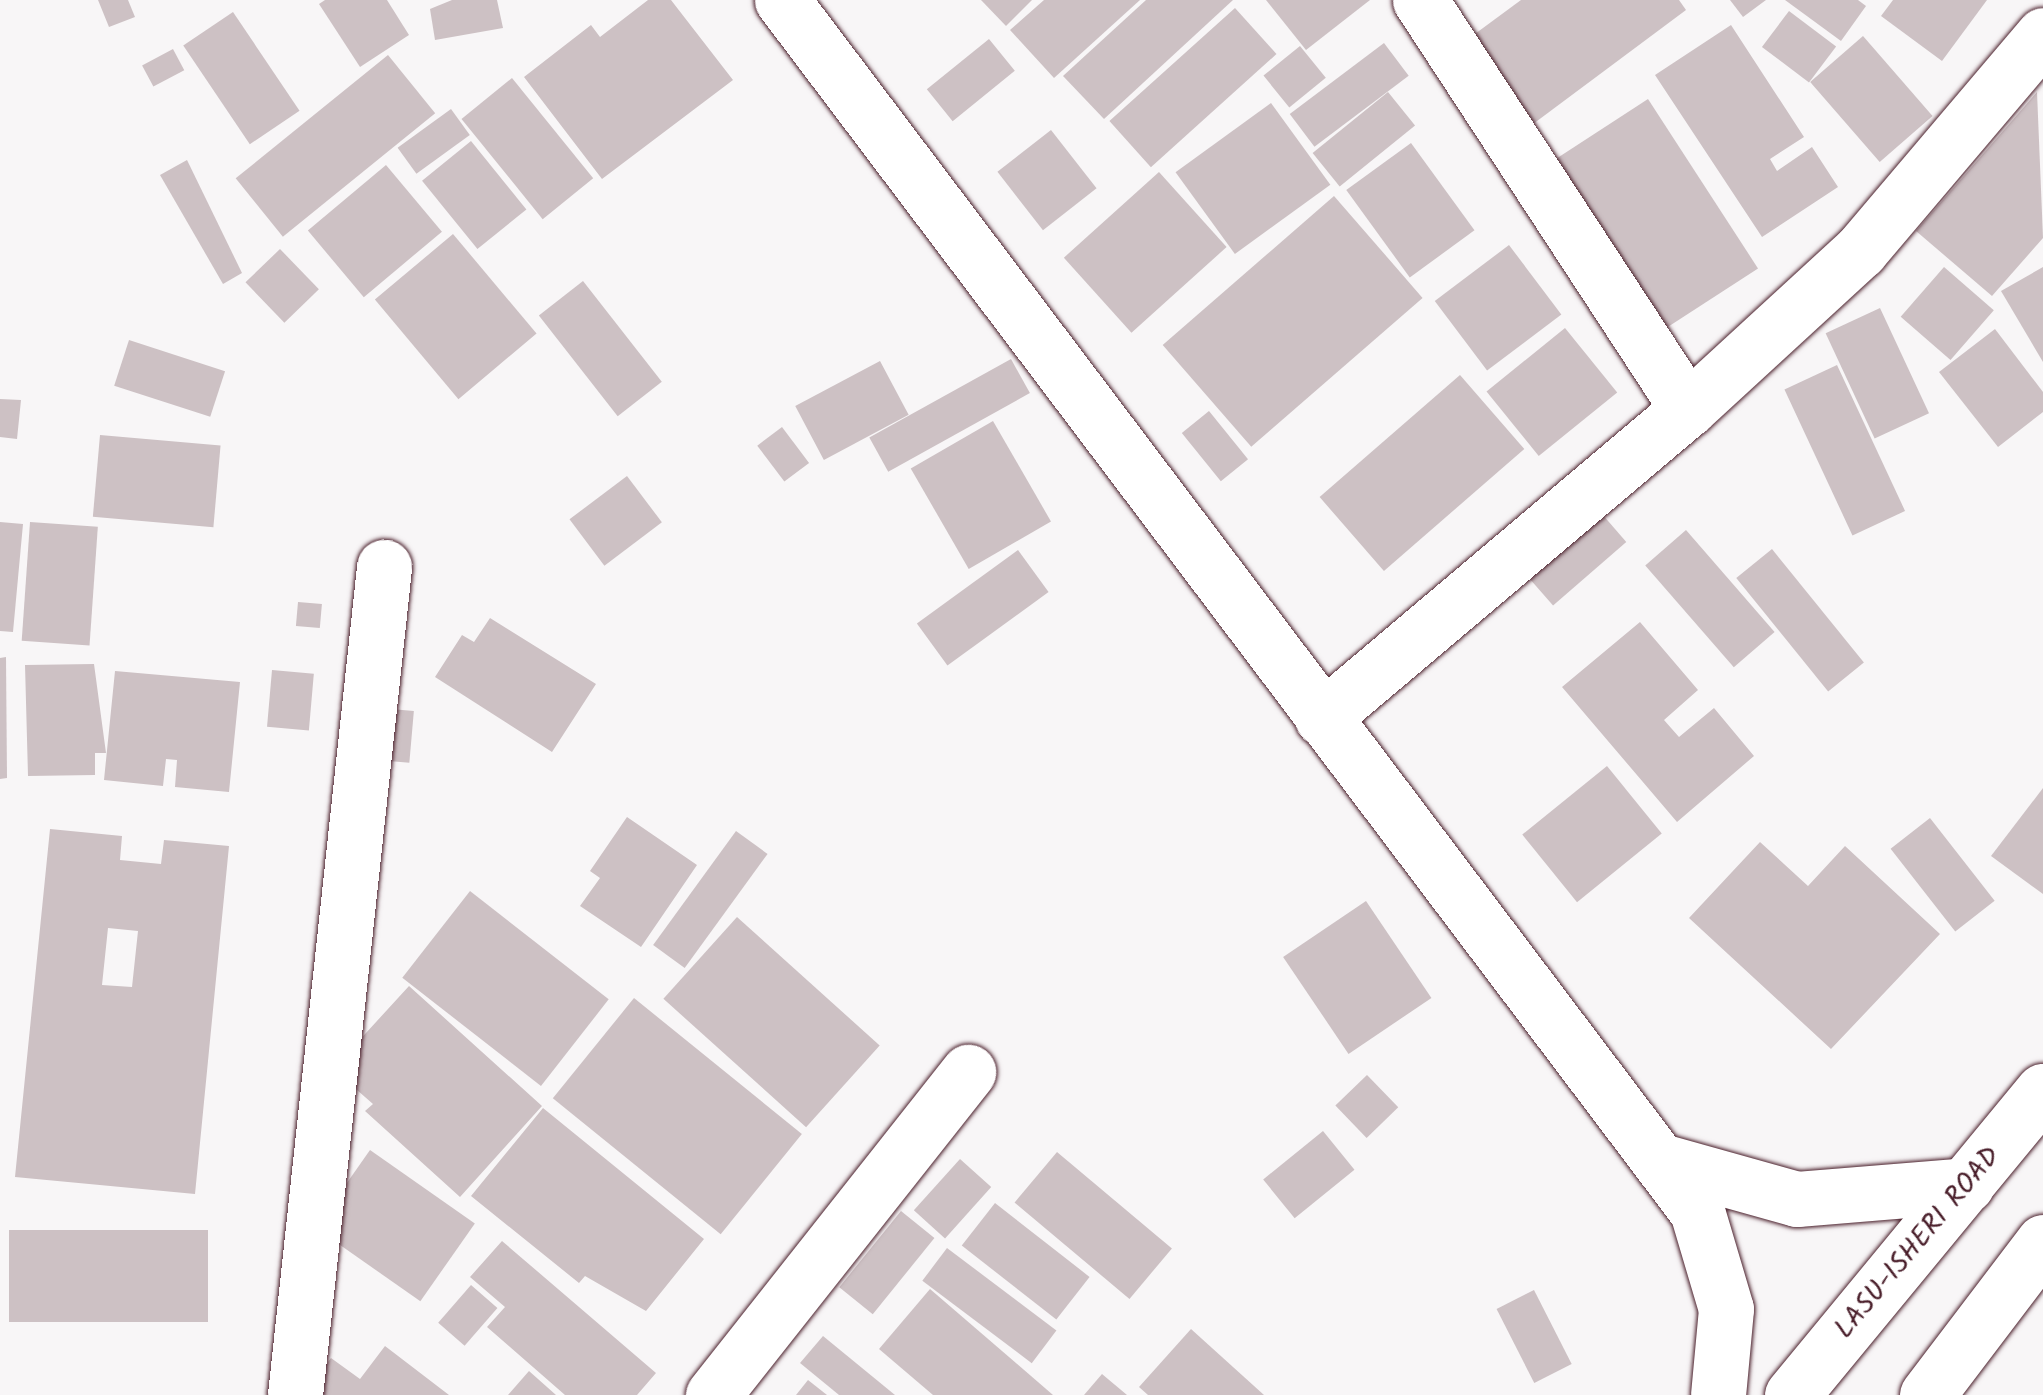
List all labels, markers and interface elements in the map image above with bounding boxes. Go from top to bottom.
street label: LASU-ISHERI ROAD [1828,1140,2008,1346]

